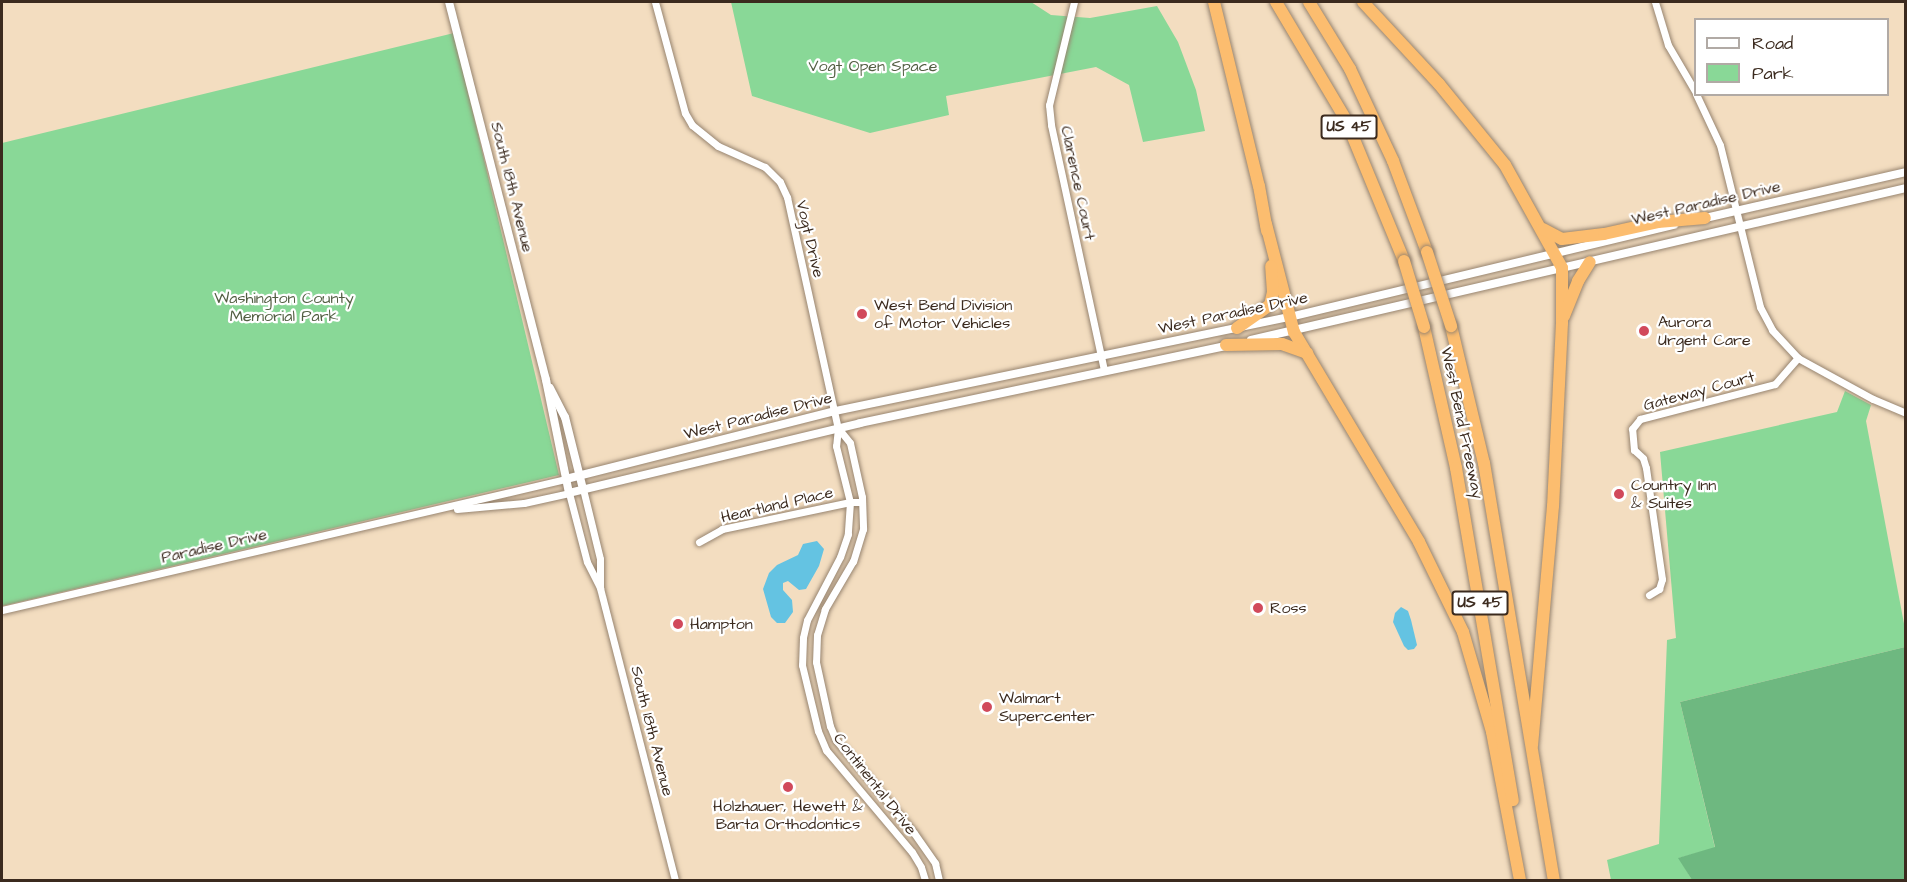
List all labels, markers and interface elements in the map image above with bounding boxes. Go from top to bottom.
legend [1694,18,1889,96]
text: Road [1752,31,1793,56]
park label: Vogt Open Space [809,56,937,76]
text: Park [1752,61,1794,86]
road number: US 45 [1320,115,1378,139]
street label: South 18th Avenue [487,120,537,254]
street label: Clarence Court [1057,124,1099,242]
street label: West Paradise Drive [1630,177,1782,229]
street label: Vogt Drive [792,198,828,280]
park label: Washington County Memorial Park [214,288,354,326]
street label: West Paradise Drive [1157,288,1309,338]
place label: West Bend Division of Motor Vehicles [874,295,1012,333]
marker: West Bend Division of Motor Vehicles [855,307,869,321]
place label: Aurora Urgent Care [1658,312,1751,350]
marker: Aurora Urgent Care [1635,322,1653,340]
street label: West Bend Freeway [1437,346,1487,500]
street label: Gateway Court [1641,367,1757,415]
street label: West Paradise Drive [682,388,834,444]
place label: Country Inn & Suites [1631,475,1716,513]
street label: Heartland Place [719,483,835,527]
marker: Country Inn & Suites [1612,487,1626,501]
street label: Paradise Drive [159,525,269,567]
road number: US 45 [1452,591,1508,615]
place label: Ross [1270,598,1306,618]
marker: Ross [1251,601,1265,615]
place label: Hampton [690,614,753,634]
marker: Hampton [671,617,685,631]
street label: South 18th Avenue [627,664,677,798]
place label: Walmart Supercenter [999,688,1095,726]
marker: Walmart Supercenter [980,700,994,714]
street label: Continental Drive [829,729,921,839]
marker: Holzhauer, Hewett & Barta Orthodontics [781,780,795,794]
place label: Holzhauer, Hewett & Barta Orthodontics [713,796,863,834]

